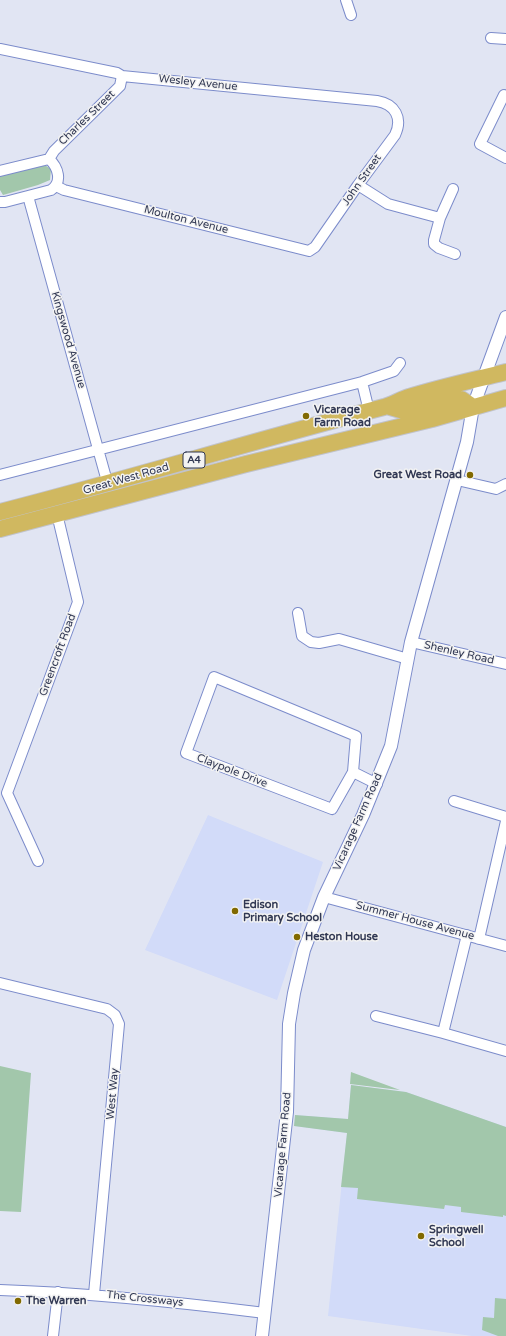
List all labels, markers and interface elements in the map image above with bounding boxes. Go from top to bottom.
street label: Wesley Avenue [158,72,238,94]
street label: Charles Street [56,88,118,148]
street label: John Street [340,152,384,208]
street label: Moulton Avenue [143,203,229,237]
street label: Kingswood Avenue [48,290,88,390]
place label: Vicarage Farm Road [314,403,371,429]
marker: Vicarage Farm Road [301,411,311,421]
road number: A4 [183,452,205,468]
street label: Great West Road [82,460,170,498]
place label: Great West Road [373,468,462,482]
marker: Great West Road [465,470,475,480]
street label: Greencroft Road [37,612,79,698]
street label: Shenley Road [423,639,495,667]
street label: Claypole Drive [195,751,269,791]
street label: Vicarage Farm Road [330,771,386,873]
place label: Edison Primary School [243,898,322,924]
street label: Summer House Avenue [354,899,476,943]
marker: Edison Primary School [230,906,240,916]
place label: Heston House [305,930,378,944]
marker: Heston House [292,932,302,942]
street label: West Way [104,1068,122,1120]
street label: Vicarage Farm Road [272,1092,294,1198]
place label: Springwell School [429,1223,484,1249]
marker: Springwell School [416,1231,426,1241]
street label: The Crossways [106,1288,184,1310]
place label: The Warren [26,1294,86,1308]
marker: The Warren [13,1296,23,1306]

